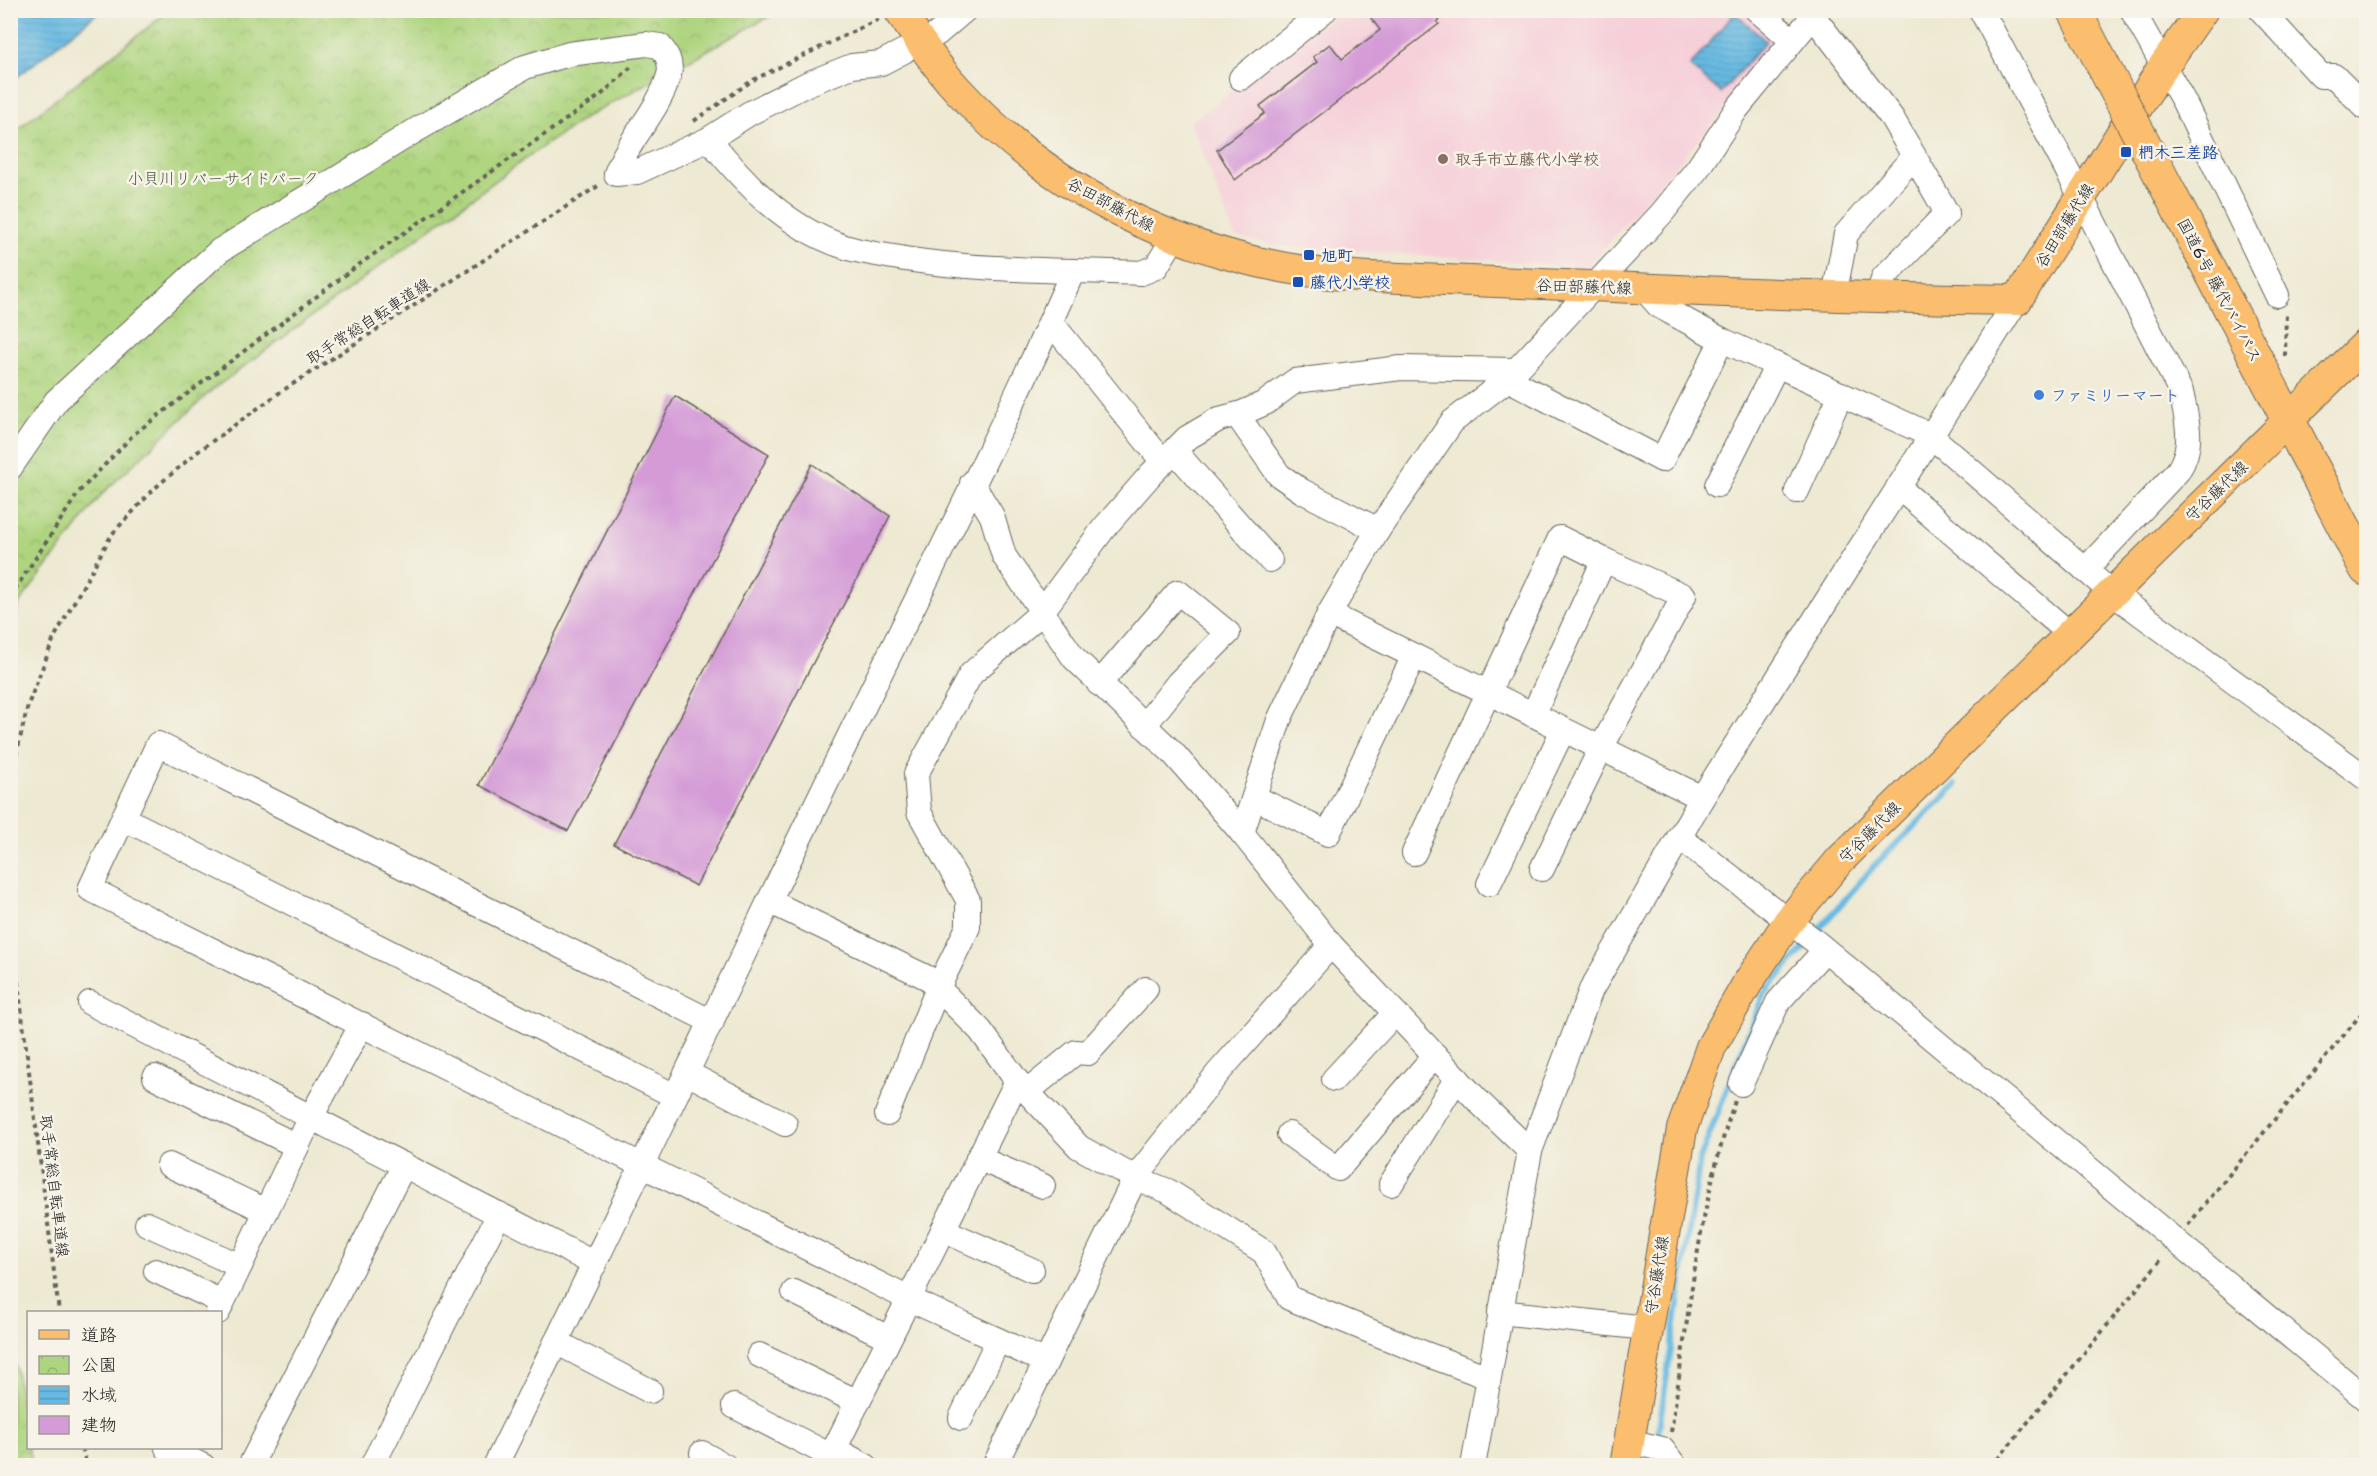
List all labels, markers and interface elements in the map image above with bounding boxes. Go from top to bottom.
place label: 椚木三差路 [2138,142,2218,163]
marker: 椚木三差路 [2119,145,2133,159]
place label: 取手市立藤代小学校 [1455,149,1599,170]
marker: 取手市立藤代小学校 [1436,152,1450,166]
park label: 小貝川リバーサイドパーク [127,168,319,189]
street label: 谷田部藤代線 [1063,173,1158,236]
street label: 谷田部藤代線 [2030,179,2099,272]
street label: 国道6号 藤代バイパス [2173,215,2266,366]
place label: 旭町 [1321,245,1353,266]
marker: 旭町 [1302,248,1316,262]
place label: 藤代小学校 [1310,272,1390,293]
street label: 取手常総自転車道線 [302,273,434,369]
street label: 谷田部藤代線 [1536,274,1632,299]
marker: 藤代小学校 [1291,275,1305,289]
place label: ファミリーマート [2051,385,2180,406]
marker: ファミリーマート [2032,388,2046,402]
street label: 守谷藤代線 [2180,456,2252,527]
street label: 守谷藤代線 [1834,797,1905,868]
street label: 取手常総自転車道線 [35,1113,74,1259]
street label: 守谷藤代線 [1640,1234,1673,1316]
legend [27,1311,222,1449]
text: 道路 [81,1323,117,1347]
text: 公園 [81,1353,117,1377]
text: 水域 [81,1383,117,1407]
text: 建物 [81,1413,117,1437]

